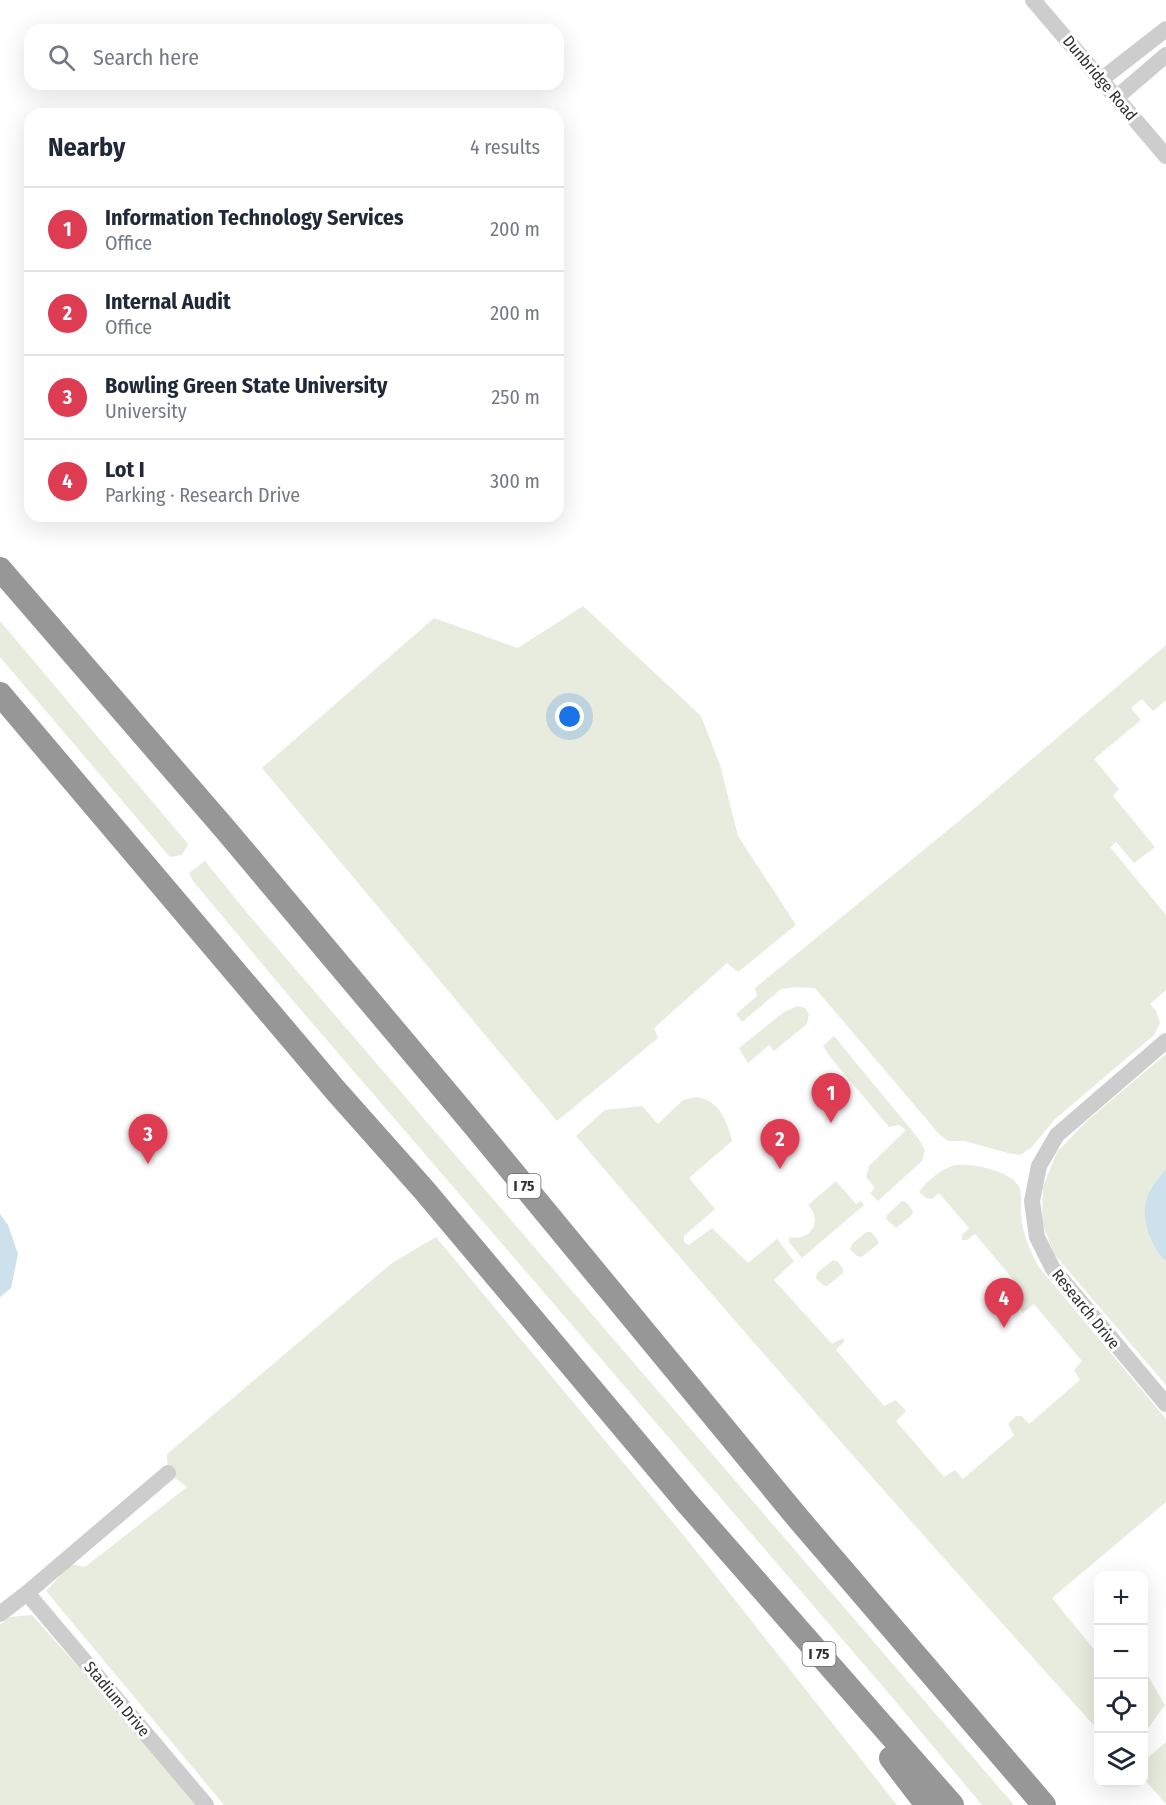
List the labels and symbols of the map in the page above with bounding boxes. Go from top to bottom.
street label: Dunbridge Road [1059,32,1141,124]
your location [555,702,584,731]
pin: 1 [812,1074,850,1123]
pin: 3 [128,1114,168,1164]
pin: 2 [760,1120,800,1169]
road number: I 75 [508,1174,540,1198]
street label: Research Drive [1048,1265,1124,1353]
pin: 4 [984,1278,1024,1328]
road number: I 75 [802,1642,836,1666]
street label: Stadium Drive [80,1658,154,1740]

